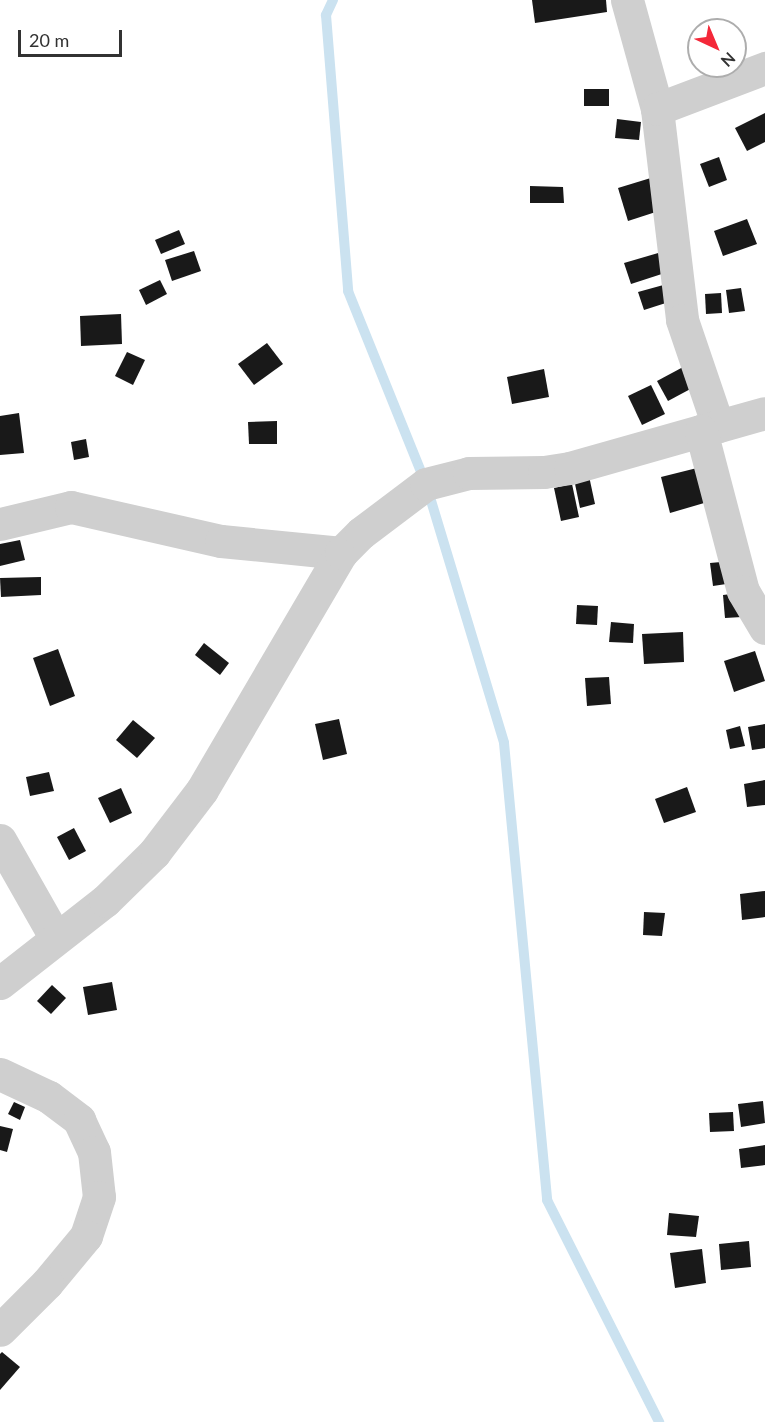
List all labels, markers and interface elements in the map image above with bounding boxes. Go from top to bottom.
scale bar [21,18,124,56]
north arrow [687,18,747,78]
text: 20 m [29,29,69,51]
text: N [717,49,740,71]

